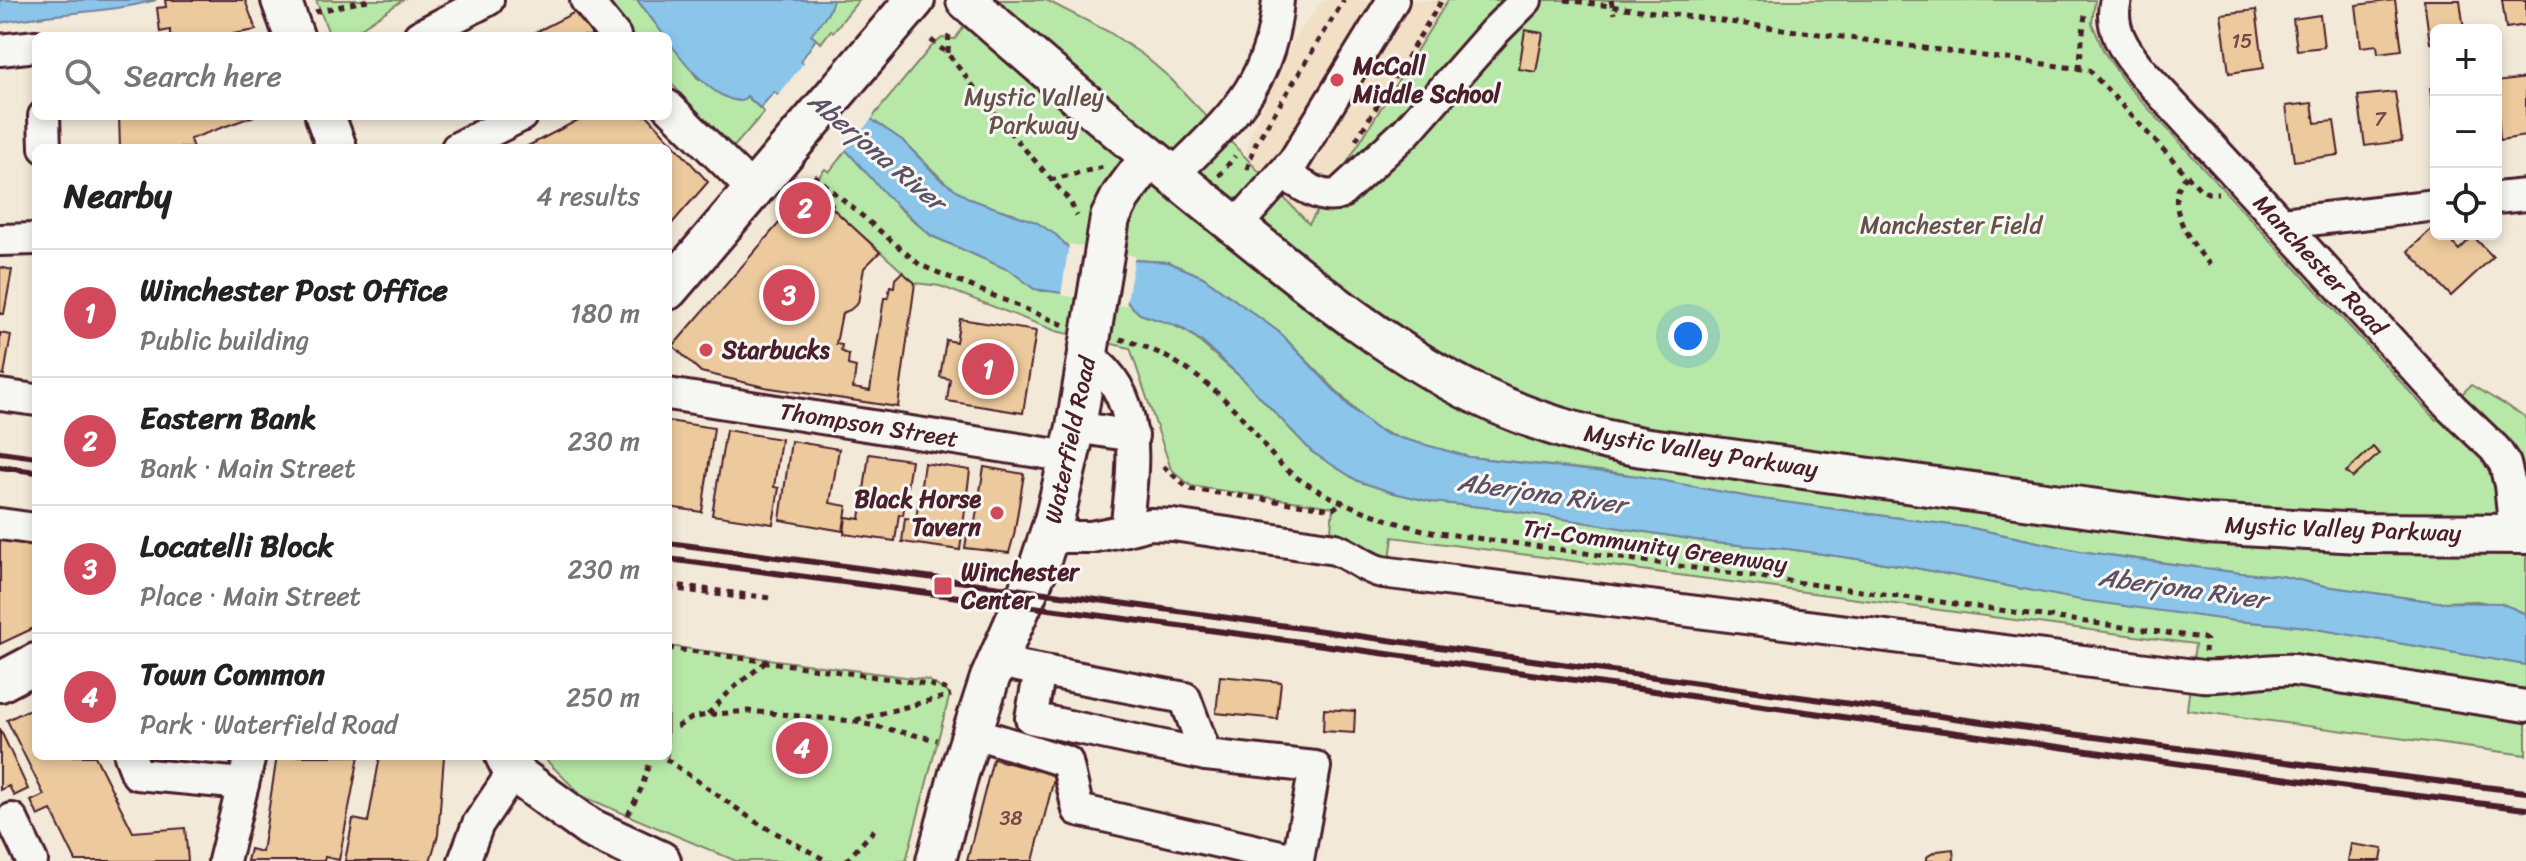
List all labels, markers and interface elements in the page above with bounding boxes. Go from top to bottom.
house number: 15 [2232,24,2252,59]
map controls [2430,24,2502,240]
button: + [2430,24,2502,96]
search box [32,32,672,120]
place label: McCall Middle School [1352,45,1502,115]
text: Search here [124,49,282,103]
icon: search [60,54,104,98]
marker: McCall Middle School [1328,71,1346,89]
park label: Mystic Valley Parkway [964,76,1105,146]
water label: Aberjona River [797,78,960,226]
button: − [2430,96,2502,168]
house number: 7 [2374,102,2387,137]
text: Nearby [64,166,172,226]
button: locate [2430,168,2502,240]
text: 4 results [536,173,640,219]
pin: 2 [779,178,831,238]
street label: Manchester Road [2243,184,2399,348]
park label: Manchester Field [1860,204,2043,246]
text: Winchester Post Office [140,263,448,317]
pin: 3 [763,265,815,325]
text: 1 [84,290,96,336]
text: 180 m [570,290,640,336]
your location [1668,316,1708,356]
text: Public building [140,317,309,363]
place label: Starbucks [721,329,831,371]
pin: 1 [962,339,1014,399]
marker: Starbucks [697,341,715,359]
street label: Waterfield Road [1032,351,1108,527]
street label: Thompson Street [777,390,961,460]
text: Eastern Bank [140,391,316,445]
street label: Mystic Valley Parkway [1581,412,1822,490]
text: 2 [82,418,98,464]
text: 230 m [568,418,640,464]
text: Bank · Main Street [140,445,356,491]
water label: Aberjona River [1454,458,1633,528]
place label: Black Horse Tavern [854,478,981,548]
marker: Black Horse Tavern [988,504,1006,522]
street label: Mystic Valley Parkway [2224,504,2462,554]
street label: Tri-Community Greenway [1520,507,1791,585]
text: Locatelli Block [140,519,334,573]
text: 3 [83,546,97,592]
text: 230 m [568,546,640,592]
place label: Winchester Center [960,551,1081,621]
water label: Aberjona River [2095,553,2274,623]
text: Place · Main Street [140,573,361,619]
marker: Winchester Center [932,575,954,597]
text: Town Common [140,647,325,701]
text: 4 [82,674,98,720]
text: 250 m [566,674,640,720]
text: Park · Waterfield Road [140,701,398,747]
pin: 4 [776,718,828,778]
house number: 38 [999,801,1023,836]

